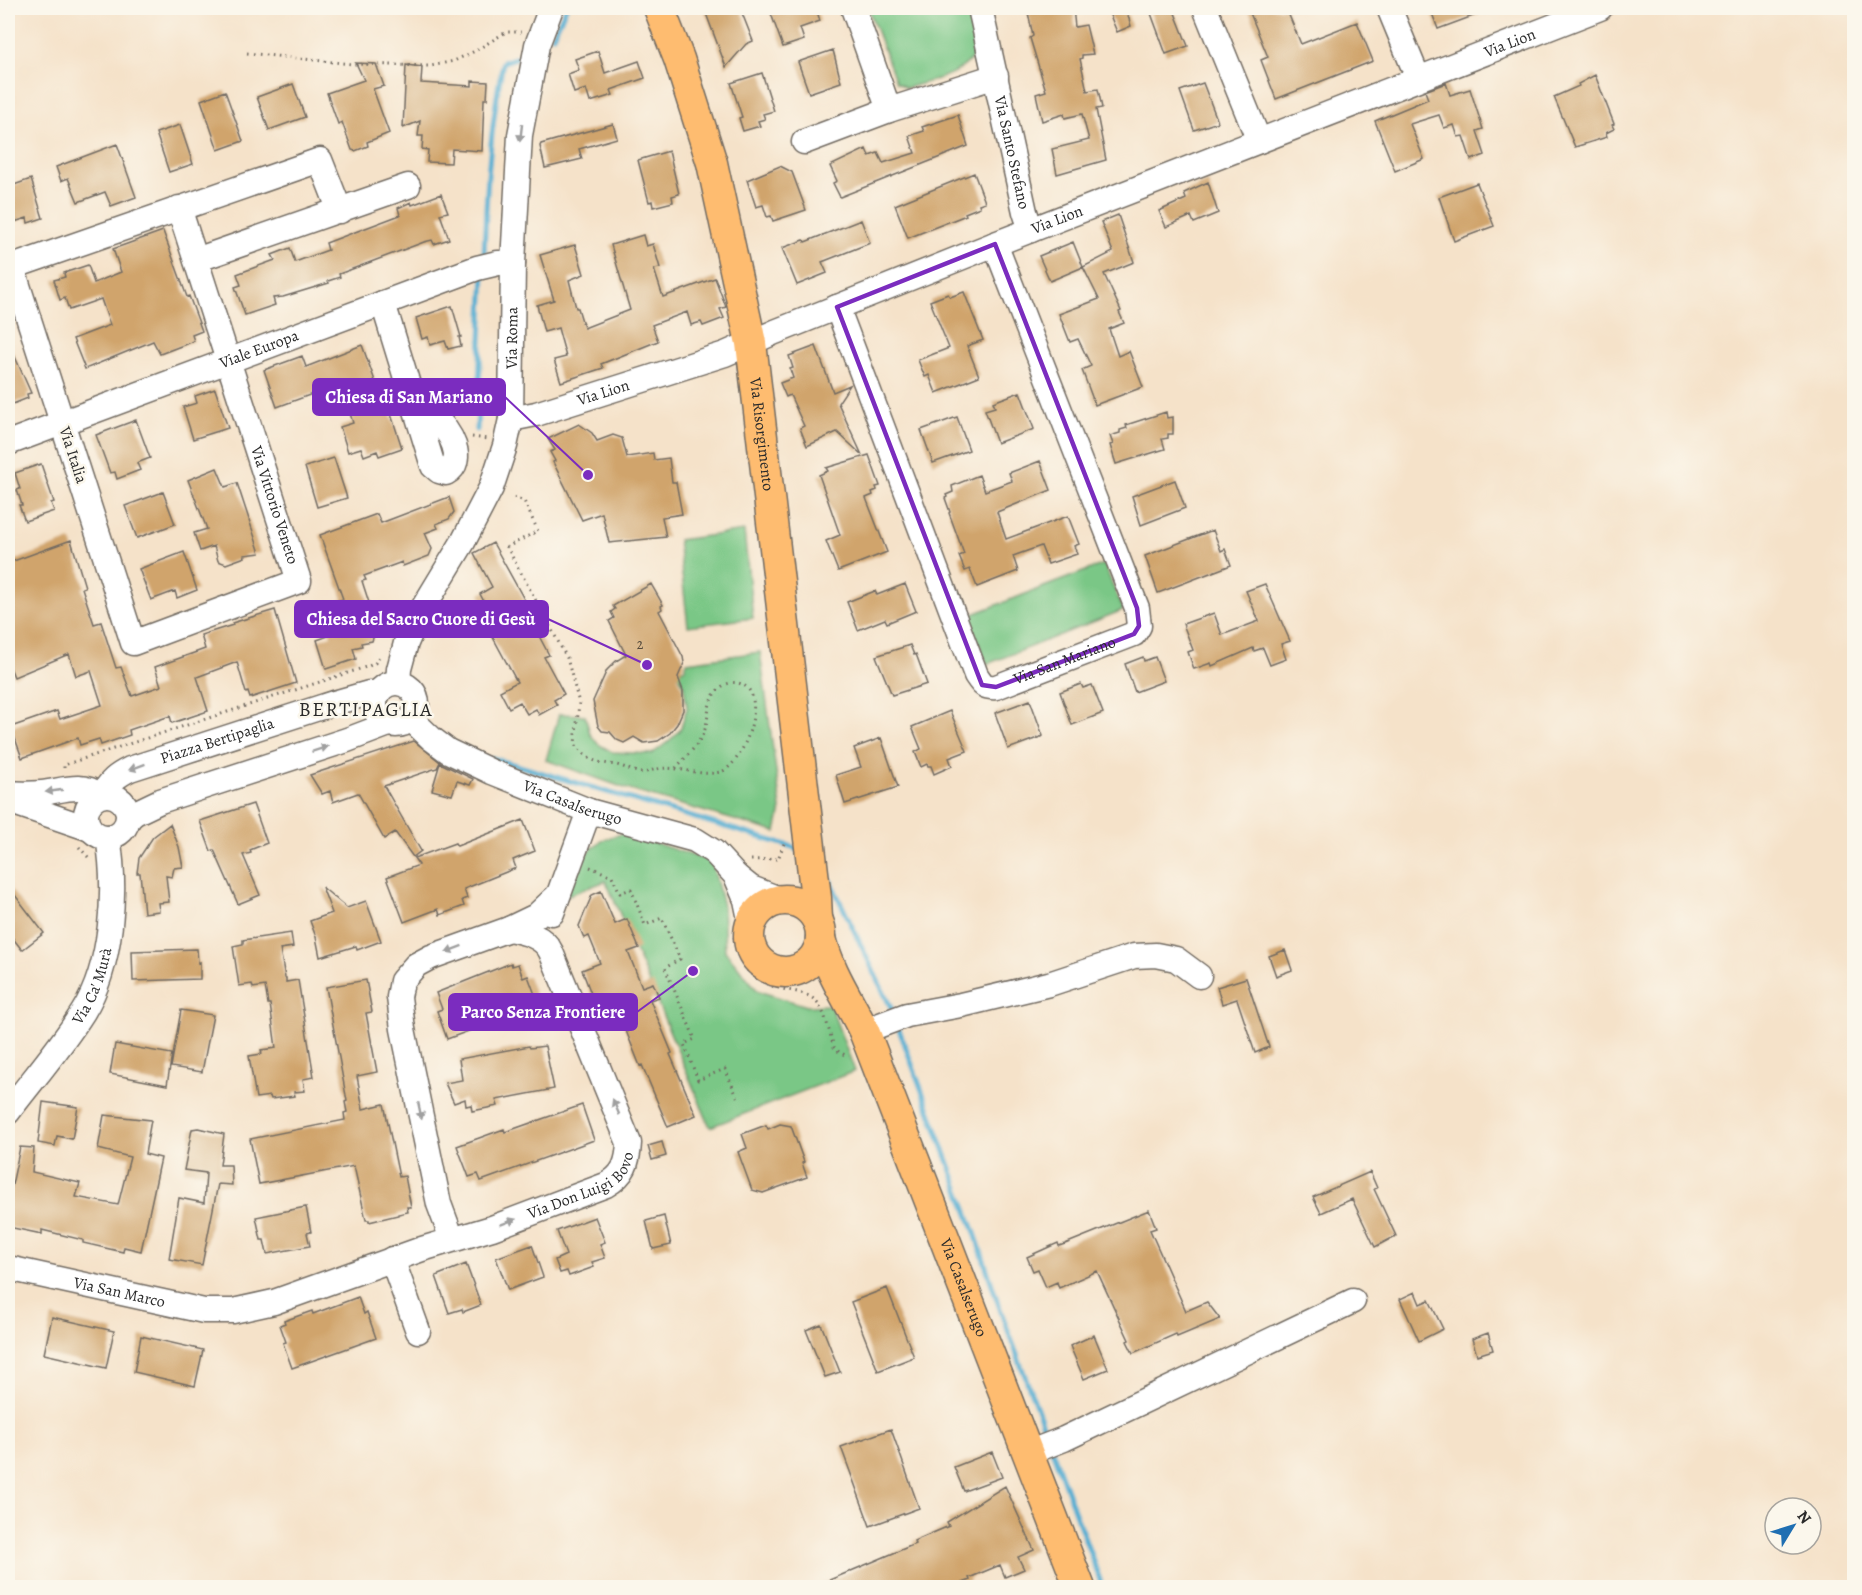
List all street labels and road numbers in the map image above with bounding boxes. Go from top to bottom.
street label: Via Lion [1480,23,1539,64]
street label: Via Santo Stefano [988,93,1035,211]
street label: Via Lion [1027,200,1086,240]
street label: Via Roma [501,306,523,370]
street label: Viale Europa [215,324,302,374]
street label: Via Lion [573,374,632,412]
street label: Via Risorgimento [744,375,779,492]
street label: Via Italia [53,423,93,487]
street label: Via Vittorio Veneto [245,442,304,567]
street label: Via San Mariano [1009,631,1119,691]
street label: Piazza Bertipaglia [157,712,277,769]
street label: Via Casalserugo [519,774,624,831]
street label: Via Ca' Murà [66,945,117,1030]
street label: Via Don Luigi Bovo [524,1150,639,1225]
street label: Via Casalserugo [934,1234,993,1340]
street label: Via San Marco [70,1271,167,1313]

